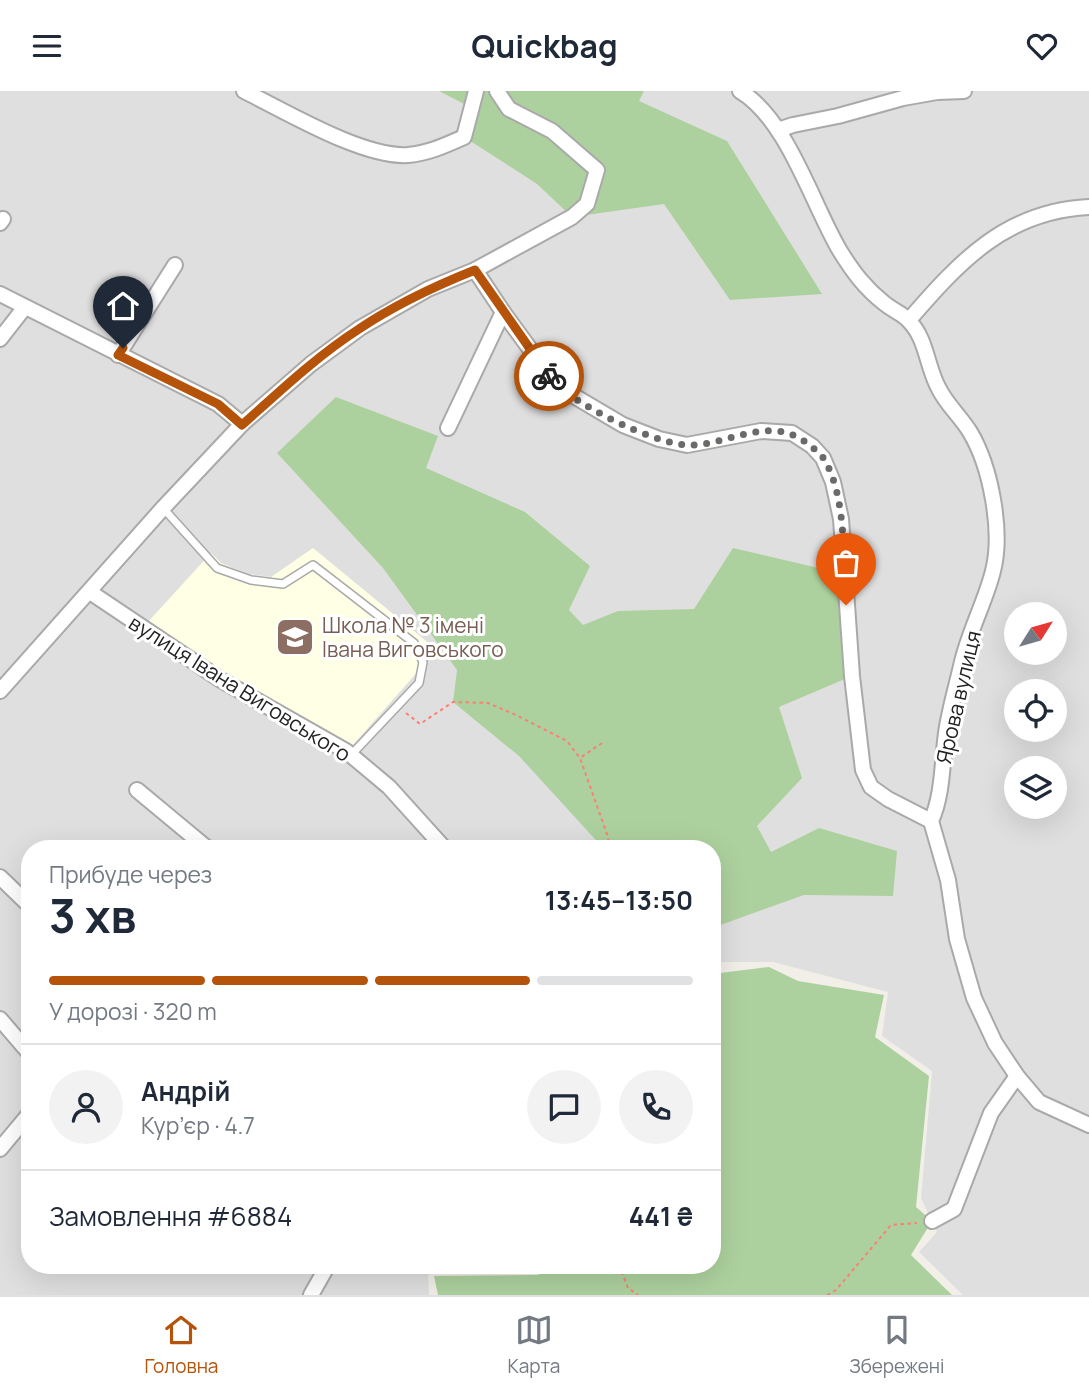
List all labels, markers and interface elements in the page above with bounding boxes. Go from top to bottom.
text: Quickbag [471,24,618,68]
icon: menu [28,27,66,65]
icon: heart [1023,27,1061,65]
pin [93,276,153,348]
icon: home [104,287,142,325]
courier [514,341,584,411]
icon: bike [530,357,568,395]
pin [816,533,876,605]
icon: bag [827,544,865,582]
north arrow [1004,602,1068,665]
map controls [1004,602,1067,819]
street label: вулиця Івана Виговського [124,608,356,768]
place label: Школа № 3 імені Івана Виговського [322,611,504,663]
school or university icon: Школа № 3 імені Івана Виговського [274,616,316,658]
street label: Ярова вулиця [929,628,987,766]
button: locate [1004,679,1067,742]
button: layers [1004,756,1067,819]
text: Прибуде через [49,858,212,890]
text: 13:45–13:50 [545,882,693,918]
text: 3 хв [49,884,136,947]
text: У дорозі · 320 m [49,995,217,1027]
button: person [49,1070,123,1144]
button: chat [527,1070,601,1144]
button: phone [619,1070,693,1144]
text: Андрій [141,1073,230,1109]
text: Кур’єр · 4.7 [141,1109,255,1141]
text: Замовлення #6884 [49,1198,292,1234]
text: 441 ₴ [629,1198,693,1234]
tab: Головна [145,1311,218,1379]
tab: Карта [507,1311,560,1379]
tab: Збережені [849,1311,944,1379]

